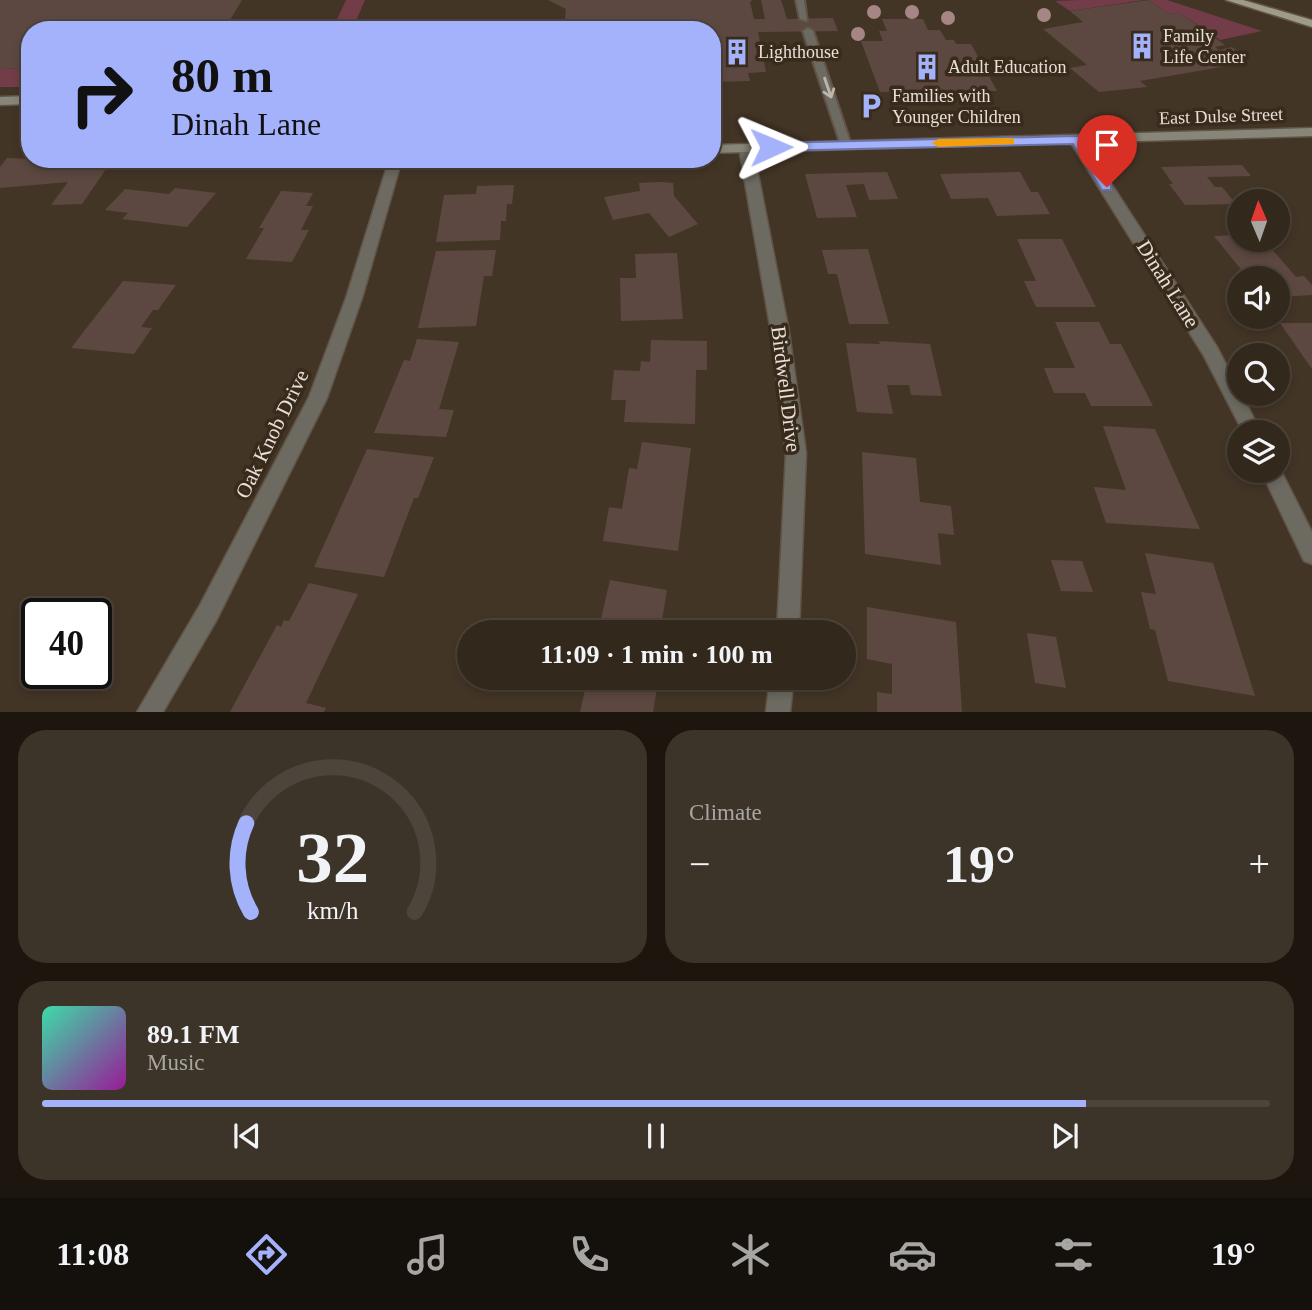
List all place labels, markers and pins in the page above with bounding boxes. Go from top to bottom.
place label: Family Life Center [1163,26,1245,67]
building icon: Family Life Center [1127,31,1157,61]
building icon: Lighthouse [722,37,752,67]
place label: Lighthouse [758,42,839,62]
building icon: Adult Education [912,52,942,82]
place label: Adult Education [948,57,1066,77]
place label: Families with Younger Children [892,86,1021,127]
parking icon: Families with Younger Children [856,91,886,121]
pin [1077,115,1137,187]

